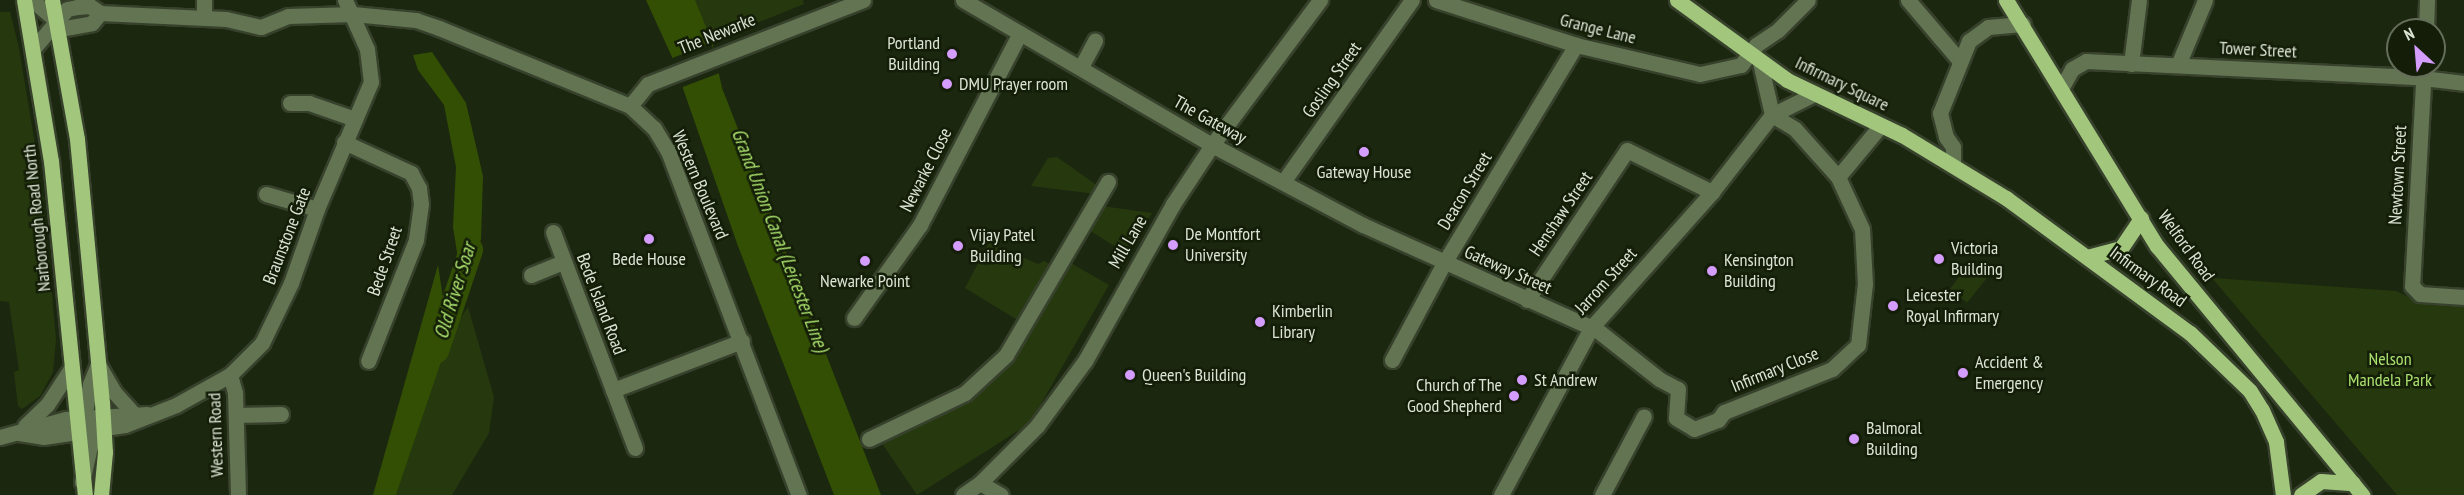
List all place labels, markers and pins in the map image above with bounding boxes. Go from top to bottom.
place label: Portland Building [887,33,940,76]
marker: Portland Building [945,47,959,61]
place label: DMU Prayer room [959,73,1068,95]
marker: DMU Prayer room [940,77,954,91]
marker: Gateway House [1357,145,1371,159]
place label: Gateway House [1316,161,1412,183]
place label: De Montfort University [1185,224,1260,266]
place label: Vijay Patel Building [970,225,1035,268]
marker: Bede House [642,232,656,246]
marker: De Montfort University [1166,238,1180,252]
place label: Victoria Building [1951,238,2003,280]
marker: Vijay Patel Building [951,239,965,253]
place label: Bede House [612,248,686,270]
place label: Kensington Building [1724,250,1794,292]
marker: Victoria Building [1932,252,1946,266]
marker: Newarke Point [858,254,872,268]
marker: Kensington Building [1705,264,1719,278]
place label: Newarke Point [820,270,910,292]
place label: Leicester Royal Infirmary [1906,285,1999,328]
marker: Leicester Royal Infirmary [1884,297,1902,315]
place label: Kimberlin Library [1272,301,1333,344]
marker: Kimberlin Library [1253,315,1267,329]
place label: Accident & Emergency [1975,352,2043,394]
place label: Queen's Building [1142,364,1246,386]
marker: Accident & Emergency [1956,366,1970,380]
marker: Queen's Building [1123,368,1137,382]
place label: St Andrew [1534,369,1598,391]
marker: St Andrew [1515,373,1529,387]
place label: Church of The Good Shepherd [1407,375,1502,418]
marker: Church of The Good Shepherd [1507,389,1521,403]
place label: Balmoral Building [1866,418,1922,460]
marker: Balmoral Building [1847,432,1861,446]

